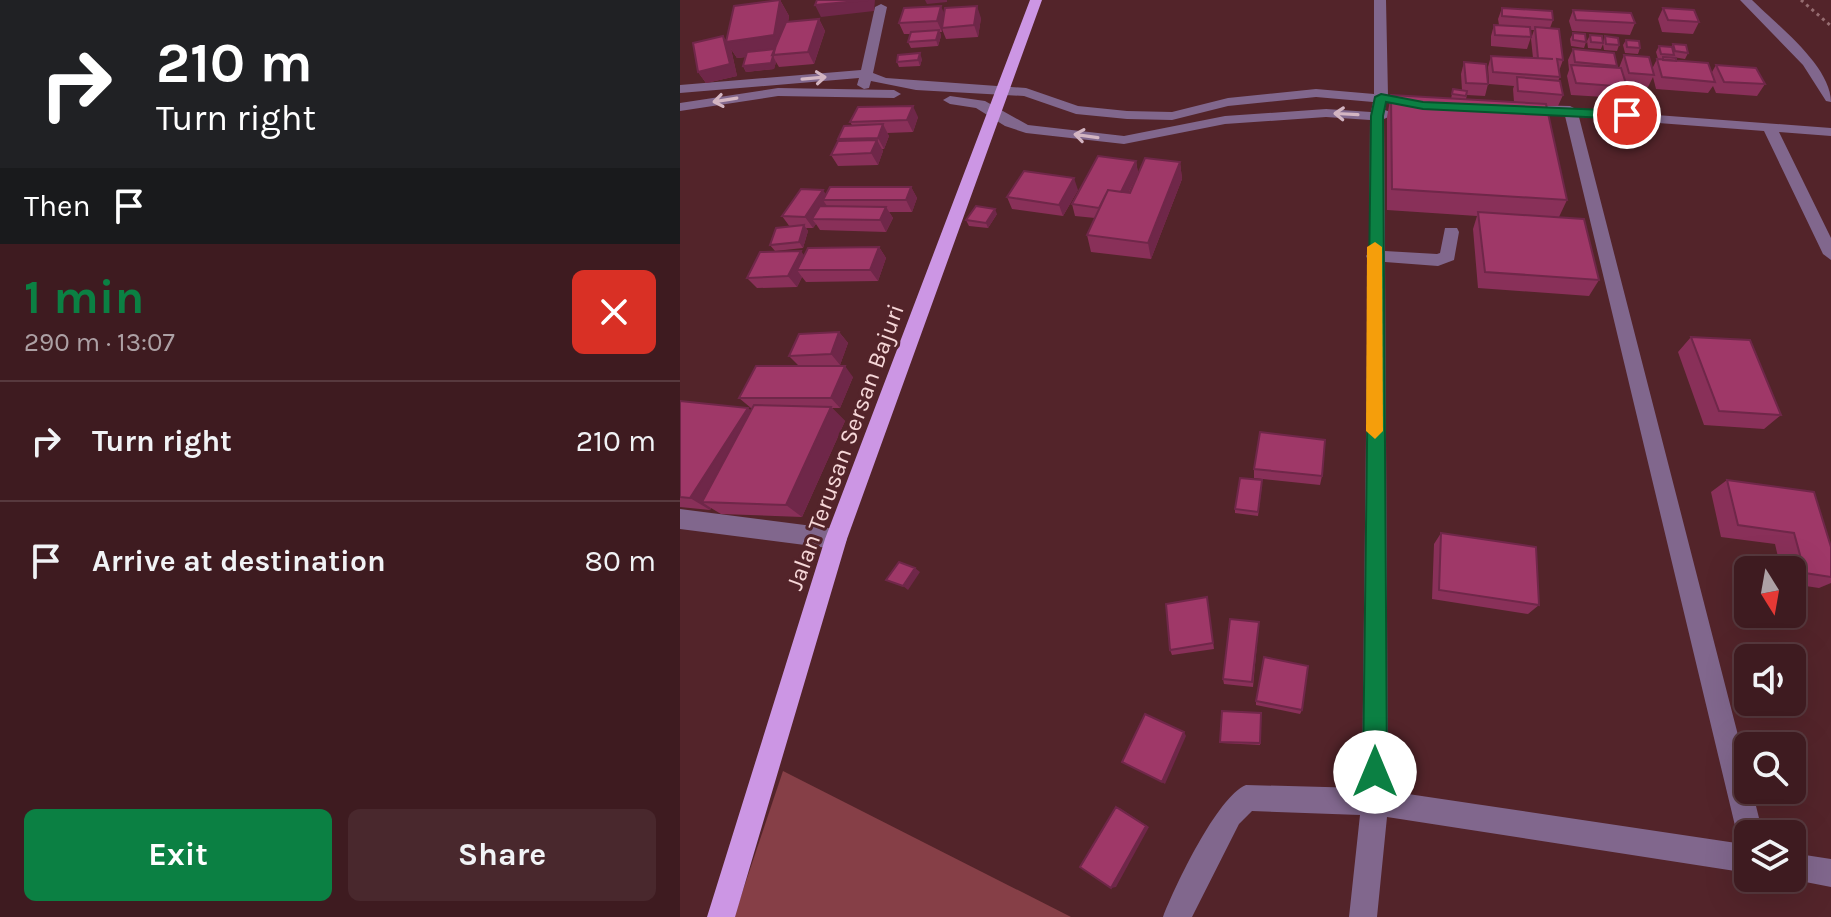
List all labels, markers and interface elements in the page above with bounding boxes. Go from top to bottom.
text: 210 m [156,30,313,95]
icon: right [24,32,128,136]
one-way arrow [800,70,826,85]
pin [1593,81,1661,149]
one-way arrow [713,93,738,108]
icon: arrive [1605,93,1649,137]
text: Turn right [156,97,316,139]
one-way arrow [1333,107,1360,122]
one-way arrow [1073,129,1100,144]
icon: arrive [107,184,151,228]
text: Then [24,188,91,224]
text: 1 min [24,269,144,325]
button: close [572,270,656,354]
street label: Jalan Terusan Sersan Bajuri [780,300,910,594]
text: 290 m · 13:07 [24,327,175,358]
icon: right [24,419,68,463]
text: Turn right [92,423,232,459]
text: 210 m [576,423,656,459]
icon: arrive [24,539,68,583]
text: Arrive at destination [92,543,386,579]
text: 80 m [585,543,656,579]
north arrow [1734,556,1806,628]
map controls [1734,556,1806,892]
button: sound [1734,644,1806,716]
position arrow [1333,730,1417,814]
button: search [1734,732,1806,804]
button: Exit [24,809,332,901]
button: Share [348,809,656,901]
button: layers [1734,820,1806,892]

